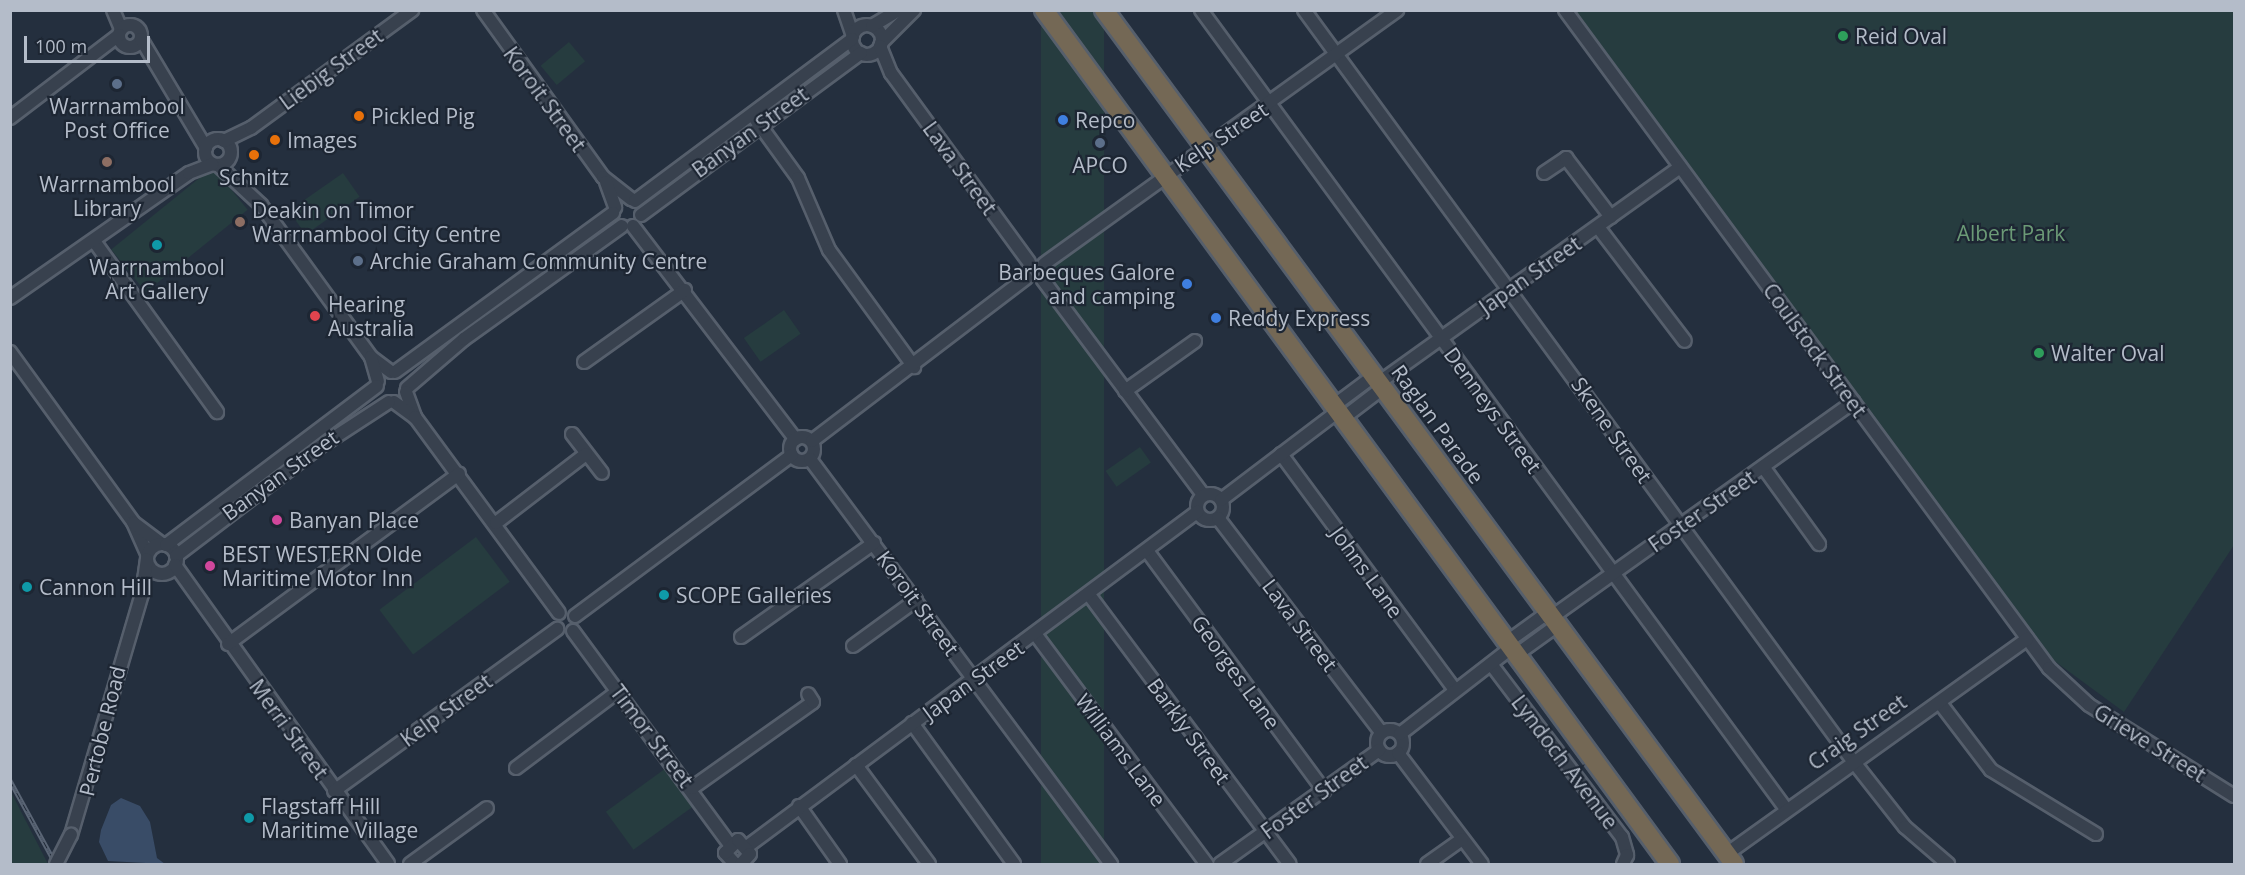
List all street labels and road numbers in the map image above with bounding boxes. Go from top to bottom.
street label: Liebig Street [274,23,388,115]
street label: Koroit Street [498,42,592,156]
street label: Banyan Street [687,81,813,183]
street label: Kelp Street [1170,97,1272,177]
street label: Lava Street [918,117,1002,219]
street label: Japan Street [1474,231,1586,319]
street label: Coulstock Street [1758,278,1872,422]
street label: Denneys Street [1439,342,1547,478]
street label: Raglan Parade [1387,360,1489,488]
street label: Skene Street [1566,372,1658,488]
street label: Banyan Street [217,424,343,526]
street label: Foster Street [1643,465,1761,557]
street label: Johns Lane [1325,521,1409,623]
street label: Koroit Street [871,546,965,660]
street label: Lava Street [1257,574,1343,676]
street label: Georges Lane [1186,610,1286,734]
street label: Japan Street [918,635,1028,725]
street label: Pertobe Road [74,663,130,799]
street label: Kelp Street [395,668,497,752]
street label: Barkly Street [1142,673,1236,789]
street label: Merri Street [244,674,334,784]
street label: Timor Street [605,680,699,792]
street label: Williams Lane [1070,689,1172,811]
street label: Craig Street [1803,689,1911,775]
street label: Lyndoch Avenue [1506,690,1624,834]
street label: Grieve Street [2089,699,2211,787]
street label: Foster Street [1256,750,1372,844]

